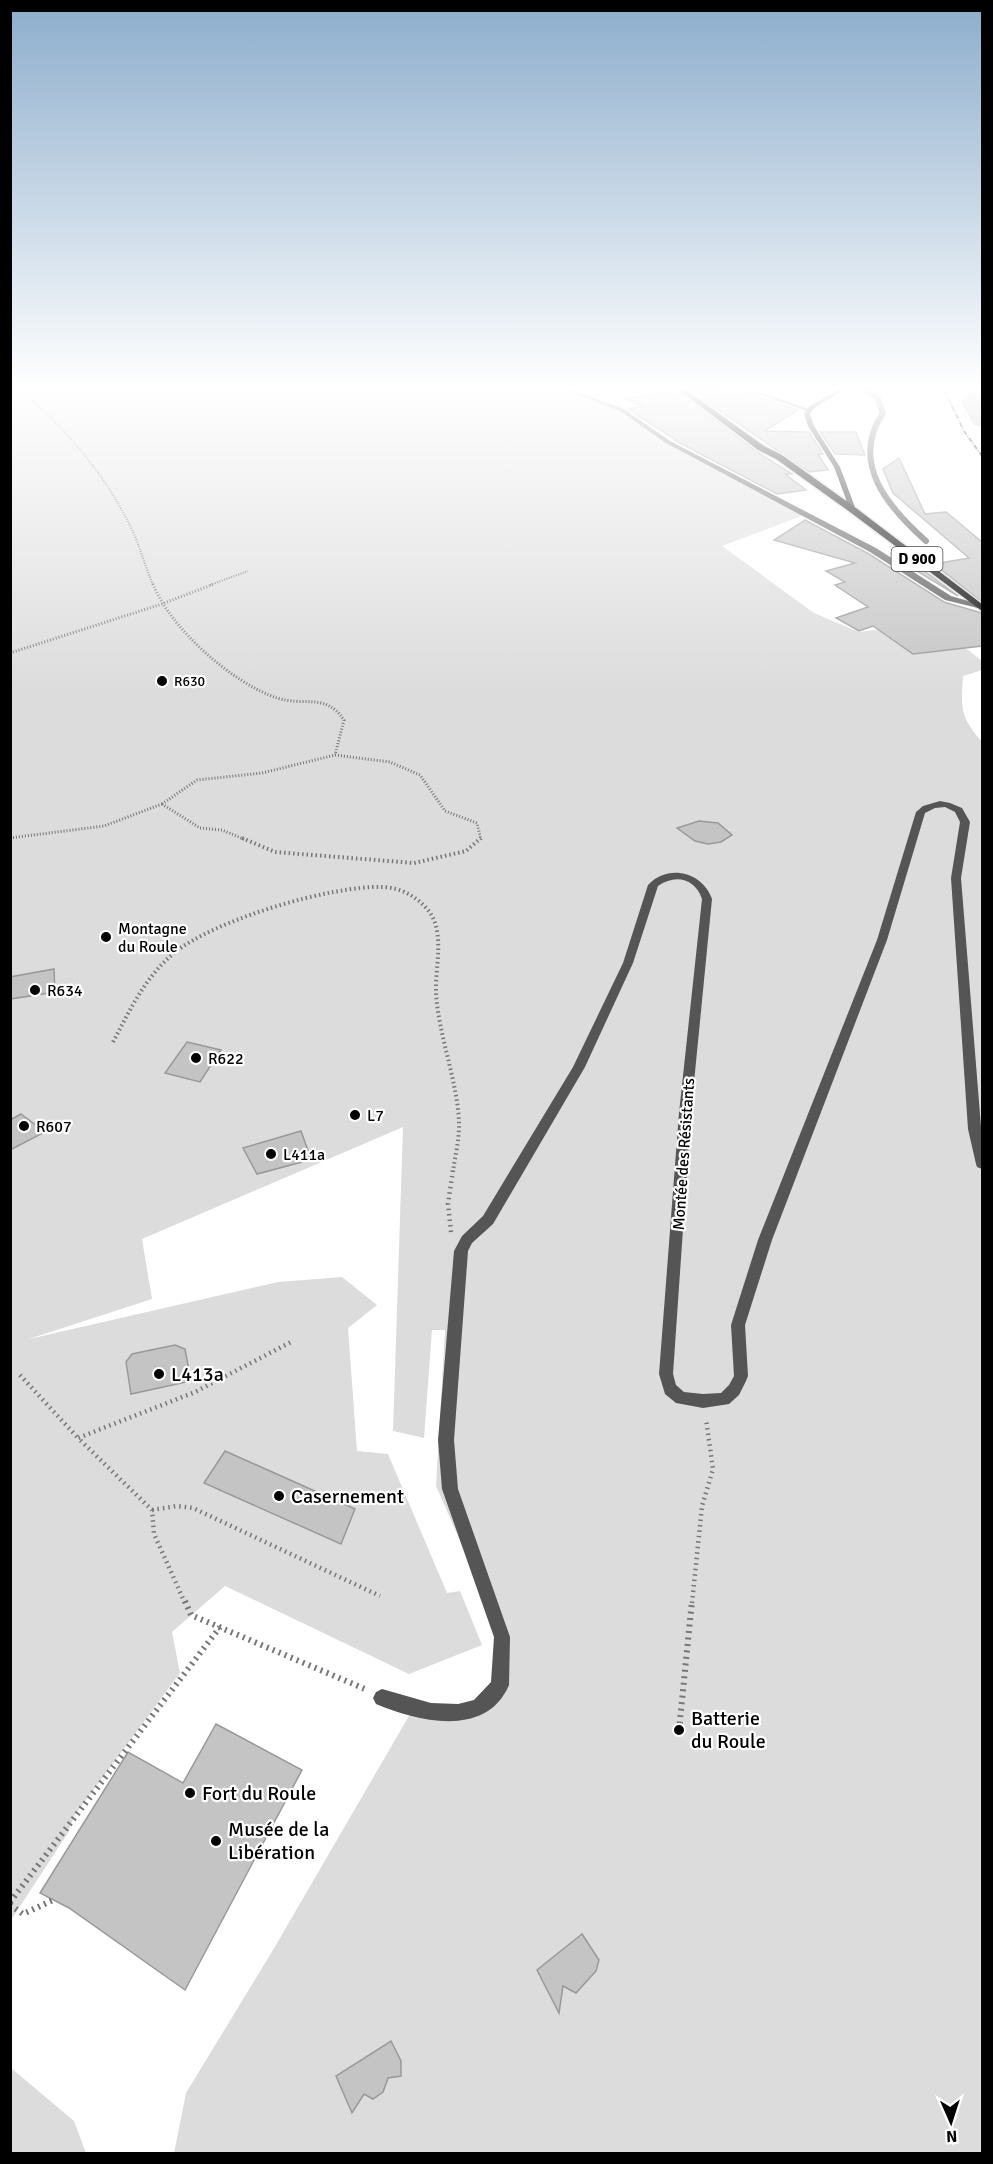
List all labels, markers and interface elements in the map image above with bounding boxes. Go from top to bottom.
road number: D 900 [892,547,942,571]
place label: R630 [174,673,205,690]
marker: R630 [155,674,169,688]
place label: Montagne du Roule [118,919,187,957]
marker: Montagne du Roule [99,930,113,944]
place label: R634 [47,981,83,1001]
marker: R634 [28,983,42,997]
place label: R622 [208,1049,244,1069]
marker: R622 [189,1051,203,1065]
street label: Montée des Résistants [669,1077,699,1231]
place label: L7 [367,1106,384,1126]
marker: L7 [348,1108,362,1122]
place label: R607 [36,1117,72,1137]
marker: R607 [17,1119,31,1133]
place label: L411a [283,1145,325,1165]
marker: L411a [264,1147,278,1161]
place label: L413a [171,1362,224,1387]
marker: L413a [152,1367,166,1381]
place label: Casernement [291,1484,404,1509]
marker: Casernement [272,1489,286,1503]
place label: Batterie du Roule [691,1706,766,1754]
marker: Batterie du Roule [672,1723,686,1737]
place label: Fort du Roule [202,1781,316,1806]
marker: Fort du Roule [183,1786,197,1800]
place label: Musée de la Libération [228,1817,329,1865]
marker: Musée de la Libération [209,1834,223,1848]
north arrow [921,2092,981,2152]
text: N [946,2126,958,2146]

